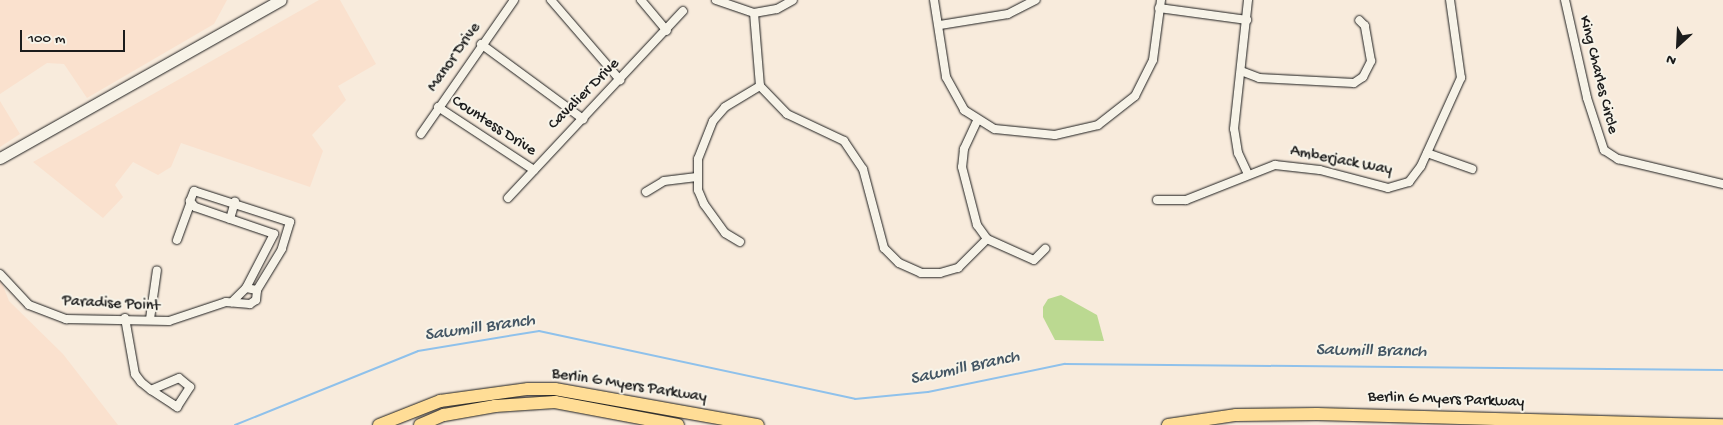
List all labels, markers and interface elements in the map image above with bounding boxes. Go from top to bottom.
street label: King Charles Circle [1573,14,1621,136]
scale bar [22,20,128,52]
street label: Manor Drive [424,20,486,96]
north arrow [1653,20,1703,70]
text: 100 m [28,30,65,48]
text: N [1664,49,1679,69]
street label: Cavalier Drive [545,55,625,135]
street label: Countess Drive [447,92,539,162]
street label: Amberjack Way [1288,143,1394,181]
street label: Paradise Point [62,293,160,317]
water label: Sawmill Branch [424,311,536,347]
water label: Sawmill Branch [1315,340,1427,364]
water label: Sawmill Branch [908,347,1022,391]
street label: Berlin G Myers Parkway [550,365,708,409]
street label: Berlin G Myers Parkway [1367,389,1525,413]

